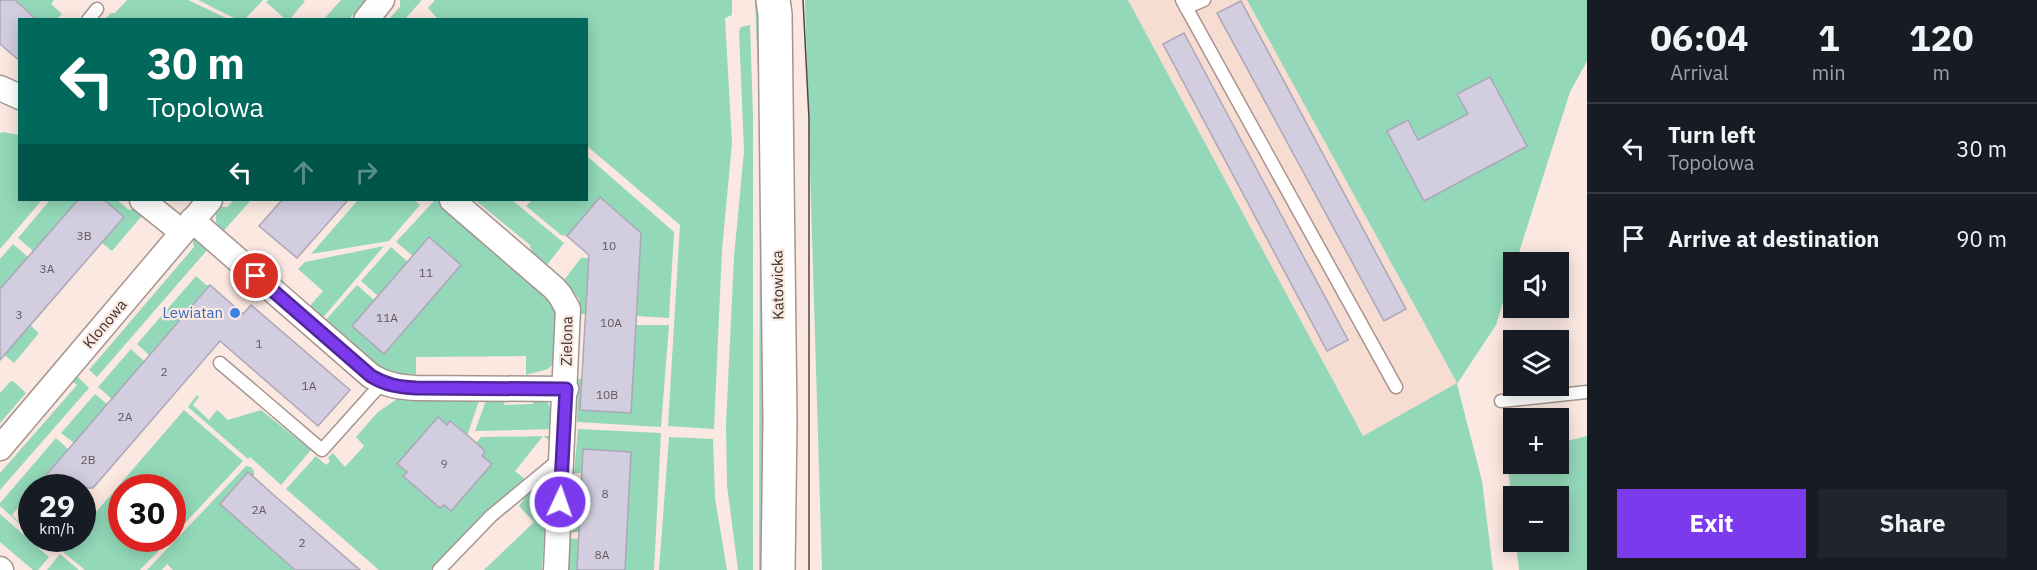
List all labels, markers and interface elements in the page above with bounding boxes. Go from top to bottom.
text: 06:04 [1650,14,1749,61]
text: 1 [1818,14,1840,61]
text: 120 [1909,14,1974,61]
text: 30 m [147,36,245,91]
icon: left [48,42,126,120]
text: Arrival [1670,59,1729,86]
text: min [1812,59,1846,86]
text: m [1933,59,1950,86]
text: Topolowa [147,89,264,124]
text: Turn left [1668,120,1756,149]
icon: left [1617,132,1650,165]
text: 30 m [1956,134,2007,163]
text: Topolowa [1668,149,1755,176]
icon: left [224,156,257,189]
icon: ahead [287,156,320,189]
icon: right [350,156,383,189]
icon: arrive [1617,222,1650,255]
text: Arrive at destination [1668,224,1879,253]
text: 90 m [1956,224,2007,253]
house number: 3B [76,228,92,243]
house number: 10 [602,238,616,253]
pin [230,250,281,301]
street label: Katowicka [767,250,788,320]
map controls [1503,252,1569,552]
button: sound [1503,252,1569,318]
icon: arrive [239,259,272,292]
house number: 3A [40,261,55,276]
house number: 11 [419,265,433,280]
street label: Klonowa [79,295,131,352]
place label: Lewiatan [162,303,223,322]
marker: Lewiatan [228,306,242,320]
house number: 3 [15,307,23,322]
house number: 11A [376,310,398,325]
house number: 10A [600,315,622,330]
street label: Zielona [557,316,576,366]
button: layers [1503,330,1569,396]
house number: 1 [255,336,263,351]
house number: 2 [160,364,168,379]
house number: 1A [302,378,317,393]
house number: 10B [596,387,618,402]
button: + [1503,408,1569,474]
house number: 2A [118,409,133,424]
house number: 2B [80,452,96,467]
house number: 9 [440,456,448,471]
position arrow [528,470,592,534]
speed limit sign: 30 [108,474,186,552]
text: 29 [39,486,75,525]
house number: 8 [601,486,609,501]
button: − [1503,486,1569,552]
button: Exit [1617,489,1806,558]
button: Share [1818,489,2007,558]
house number: 2A [252,502,267,517]
text: km/h [39,519,75,538]
house number: 2 [298,535,306,550]
house number: 8A [595,547,610,562]

